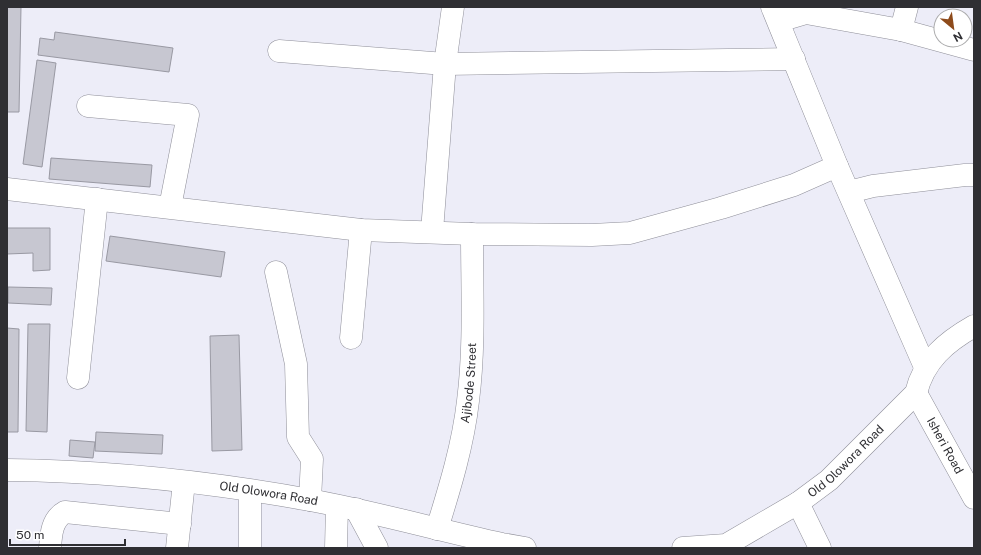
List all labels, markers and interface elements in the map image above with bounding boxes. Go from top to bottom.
north arrow [933,8,973,48]
text: N [951,29,965,44]
street label: Ajibode Street [458,342,479,424]
street label: Isheri Road [924,415,966,476]
street label: Old Olowora Road [805,422,887,500]
street label: Old Olowora Road [219,479,319,508]
scale bar [10,521,125,547]
text: 50 m [16,528,44,542]

